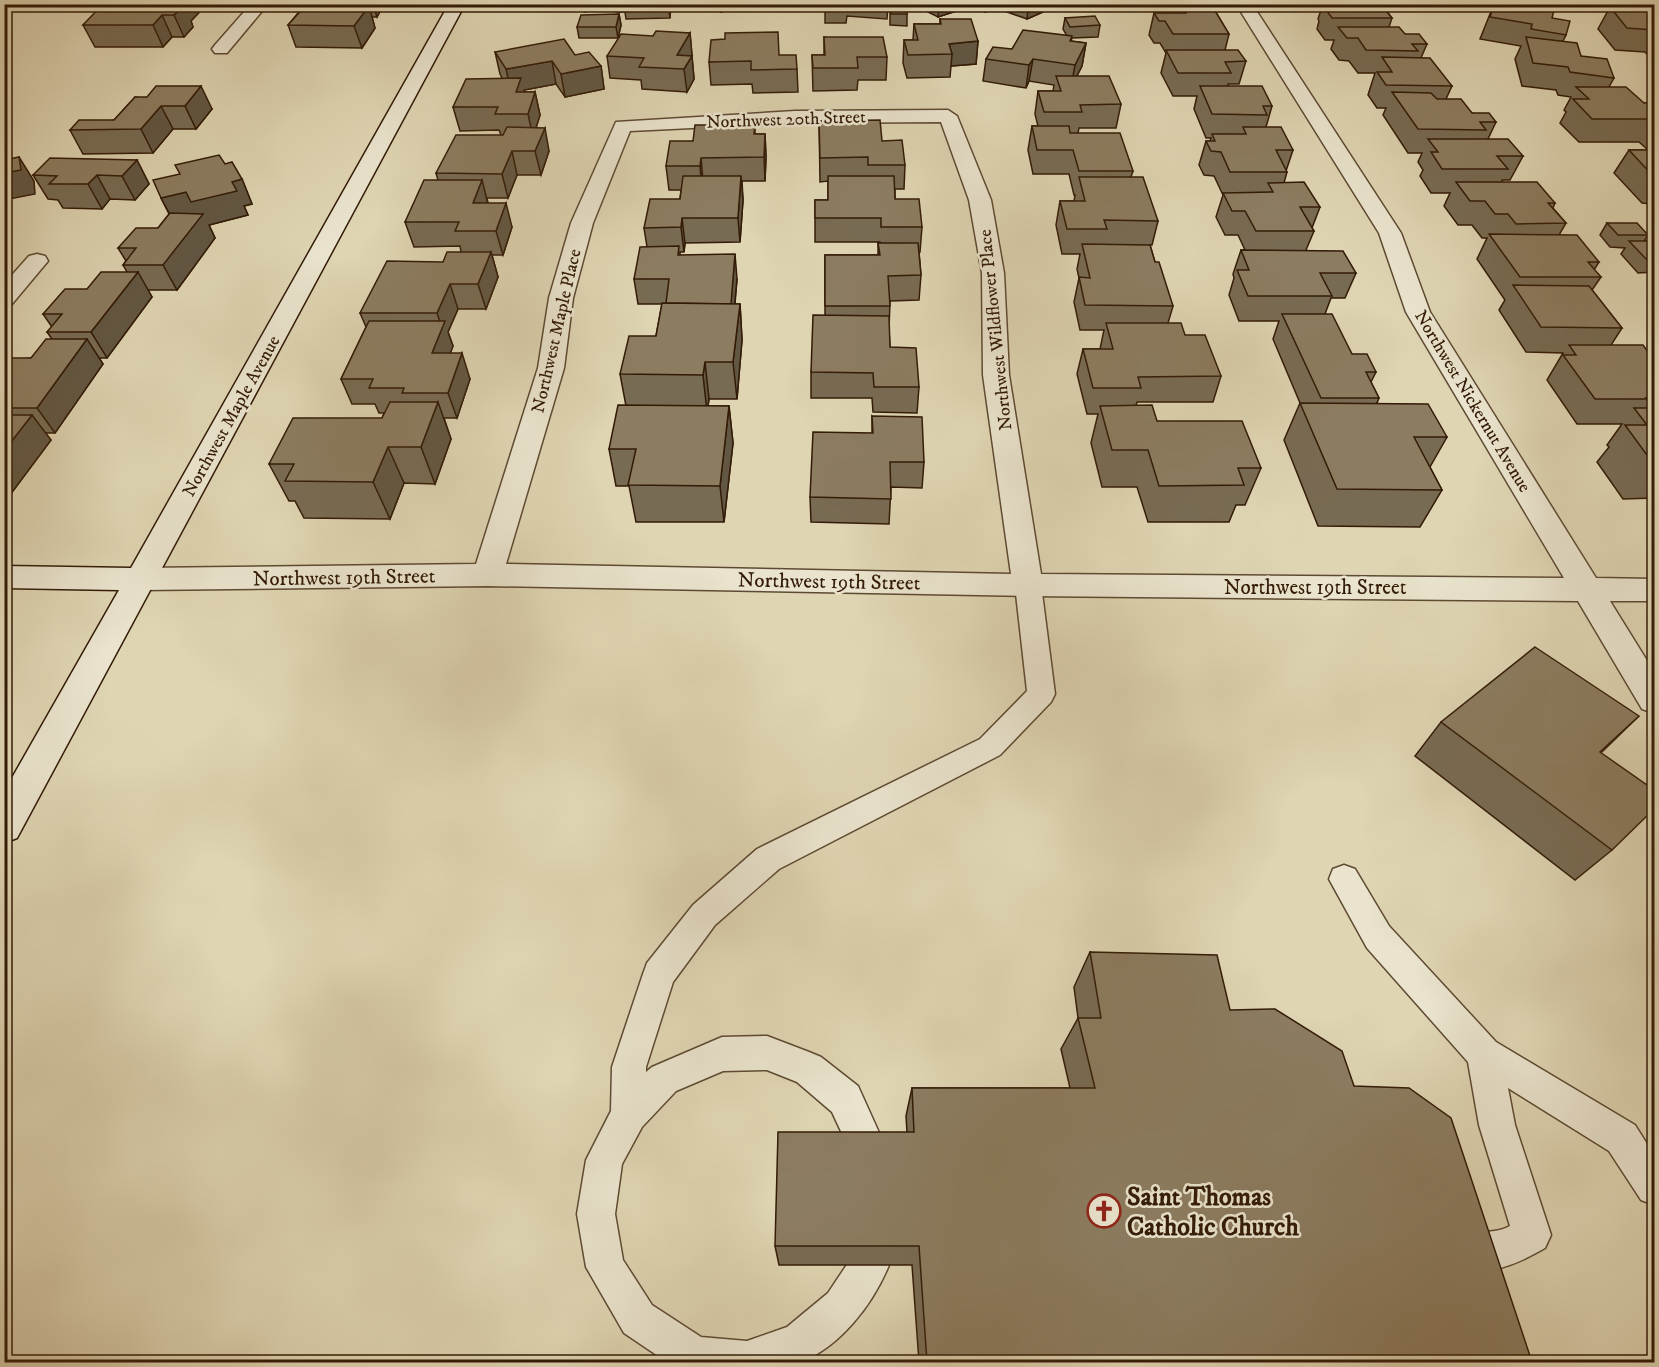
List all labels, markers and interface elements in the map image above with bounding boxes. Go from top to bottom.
street label: Northwest 20th Street [706,106,866,134]
street label: Northwest Wildflower Place [974,228,1017,431]
street label: Northwest Maple Place [527,247,587,415]
street label: Northwest Nickernut Avenue [1409,306,1535,497]
street label: Northwest Maple Avenue [178,332,285,501]
street label: Northwest 19th Street [252,563,436,593]
street label: Northwest 19th Street [737,567,921,597]
street label: Northwest 19th Street [1224,575,1407,601]
place label: Saint Thomas Catholic Church [1127,1181,1299,1244]
church icon: Saint Thomas Catholic Church [1086,1193,1122,1229]

